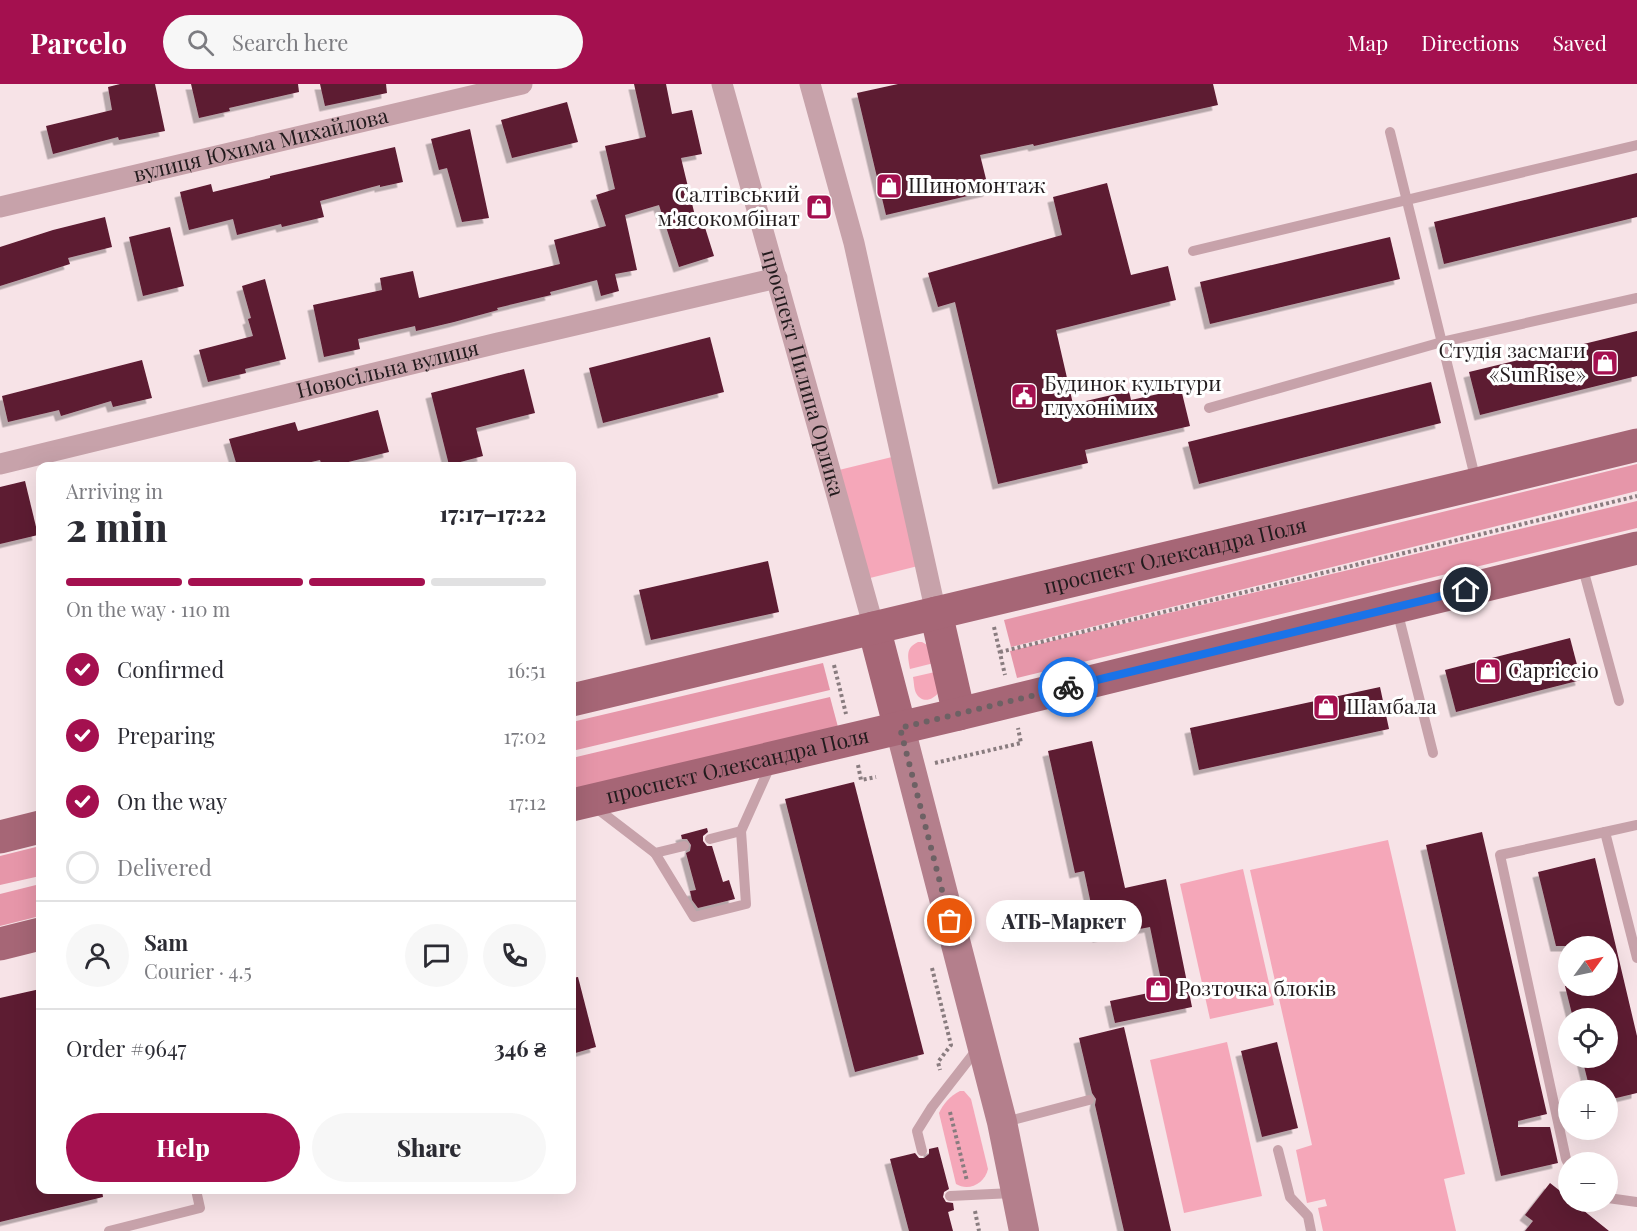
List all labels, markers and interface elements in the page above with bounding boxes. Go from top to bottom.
search box [163,15,583,69]
text: Parcelo [30,24,127,61]
icon: search [184,26,217,59]
text: Search here [232,27,348,57]
text: Map [1347,28,1388,56]
text: Directions [1421,28,1519,56]
text: Saved [1552,28,1607,56]
street label: вулиця Юхима Михайлова [130,100,391,187]
place label: Шиномонтаж [908,170,1046,198]
shop icon: Шиномонтаж [874,171,904,201]
place label: Салтівський м'ясокомбінат [658,179,800,231]
shop icon: Салтівський м'ясокомбінат [804,192,834,222]
street label: проспект Пилипа Орлика [757,246,853,500]
street label: Новосільна вулиця [293,332,481,403]
place label: Студія засмаги «SunRise» [1438,335,1586,387]
shop icon: Студія засмаги «SunRise» [1590,348,1620,378]
place label: Будинок культури глухонімих [1044,368,1221,420]
public building icon: Будинок культури глухонімих [1009,381,1039,411]
text: Arriving in [66,477,163,504]
text: 17:17–17:22 [439,498,546,528]
text: 2 min [66,500,168,552]
street label: проспект Олександра Поля [1040,509,1309,599]
pin [1440,564,1491,615]
icon: home [1449,573,1482,606]
text: On the way · 110 m [66,595,230,622]
icon: check [66,653,99,686]
text: Confirmed [117,654,224,684]
place label: Capriccio [1508,655,1599,683]
text: 16:51 [507,656,546,683]
shop icon: Capriccio [1473,656,1503,686]
courier [1038,657,1098,717]
icon: bike [1052,671,1085,704]
place label: Шамбала [1346,691,1437,719]
shop icon: Шамбала [1311,692,1341,722]
icon: check [66,719,99,752]
text: Preparing [117,720,215,750]
street label: проспект Олександра Поля [603,720,871,809]
text: 17:02 [504,722,546,749]
icon: check [66,785,99,818]
text: On the way [117,786,227,816]
text: 17:12 [508,788,546,815]
text: Delivered [117,852,212,882]
pin [924,895,975,946]
callout: АТБ-Маркет [986,900,1142,942]
icon: bag [933,904,966,937]
text: АТБ-Маркет [1002,907,1126,934]
button: person [66,924,129,987]
button: chat [405,924,468,987]
button: phone [483,924,546,987]
text: Sam [144,927,188,957]
north arrow [1558,936,1618,996]
map controls [1558,936,1618,1212]
text: Courier · 4.5 [144,957,252,984]
place label: Розточка блоків [1178,973,1336,1001]
shop icon: Розточка блоків [1143,974,1173,1004]
button: locate [1558,1008,1618,1068]
text: Order #9647 [66,1033,186,1063]
text: 346 ₴ [494,1033,546,1063]
button: + [1558,1080,1618,1140]
button: Help [66,1113,300,1182]
button: Share [312,1113,546,1182]
button: − [1558,1152,1618,1212]

